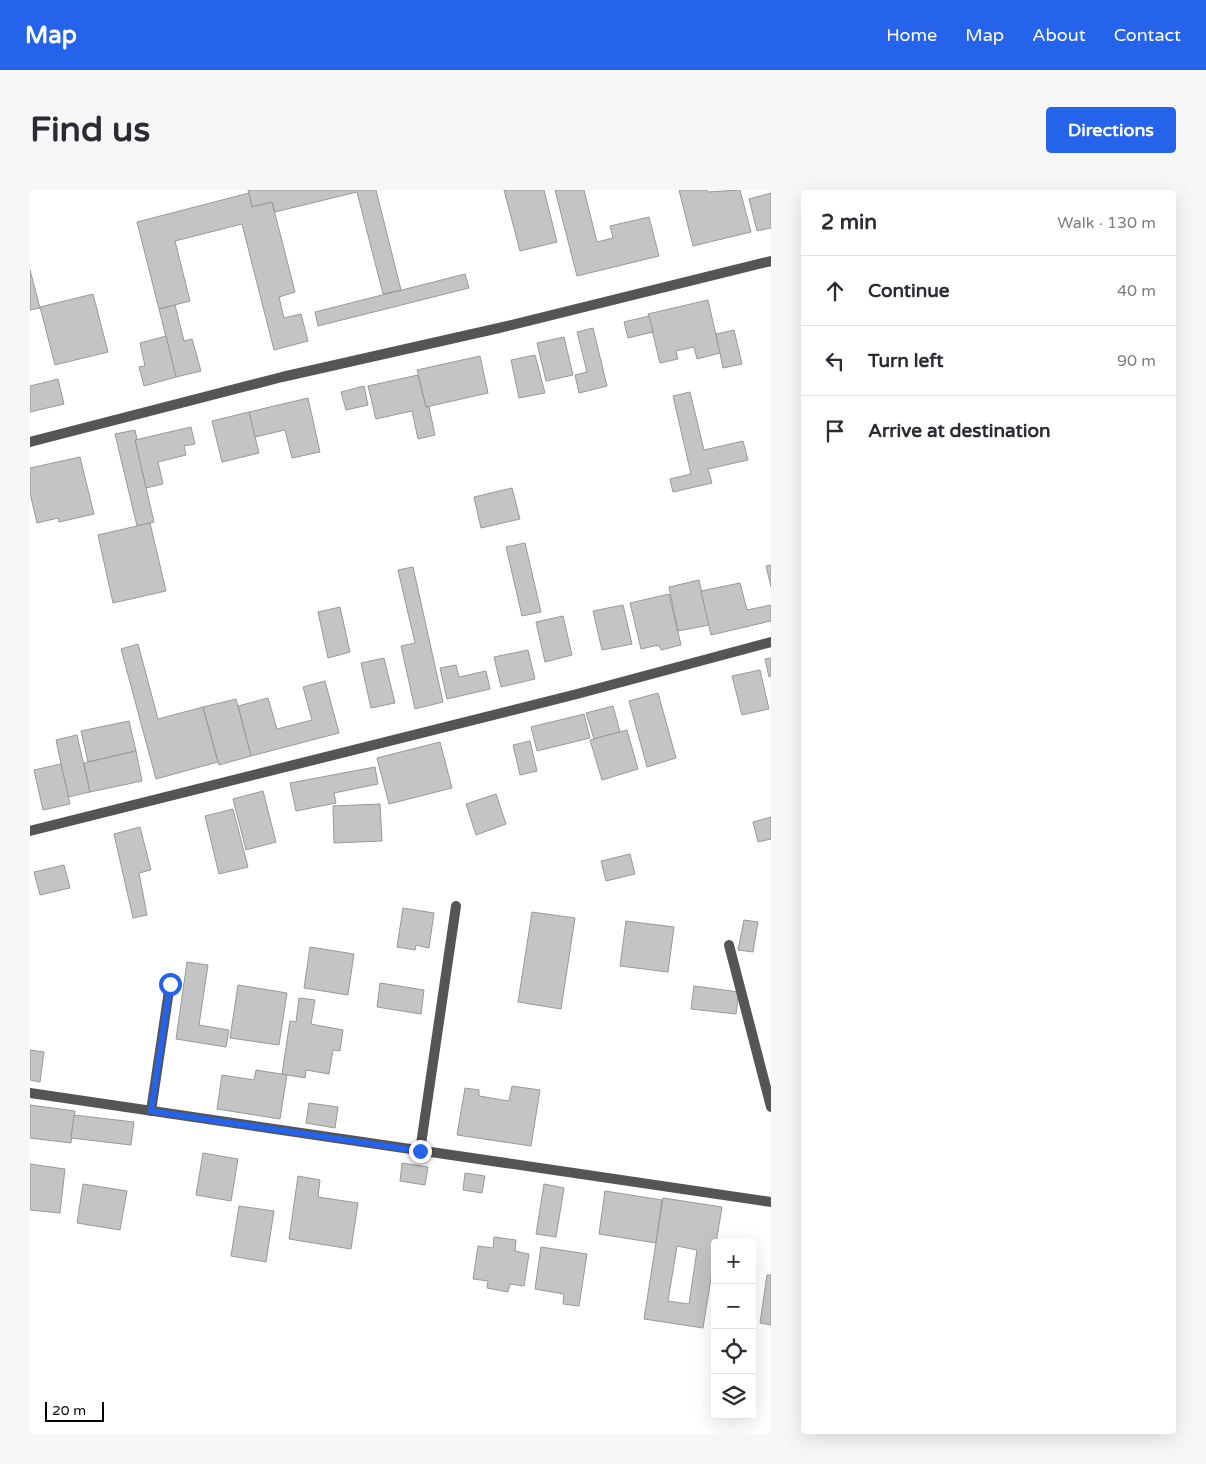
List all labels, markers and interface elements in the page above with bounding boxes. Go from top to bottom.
text: Map [25,21,77,50]
text: Home [886,24,937,46]
text: Map [965,24,1004,46]
text: About [1032,24,1086,46]
text: Contact [1114,24,1181,46]
button: Directions [1046,107,1176,153]
text: Find us [30,109,150,151]
text: 2 min [821,210,877,235]
text: Walk · 130 m [1057,213,1156,233]
icon: ahead [821,277,849,305]
text: Continue [868,280,950,302]
text: 40 m [1117,281,1156,301]
icon: left [821,347,849,375]
text: Turn left [868,350,944,372]
text: 90 m [1117,351,1156,371]
icon: arrive [821,417,849,445]
text: Arrive at destination [868,420,1051,442]
route start [159,973,182,996]
route end [409,1140,432,1163]
map controls [711,1239,756,1419]
button: + [711,1239,756,1284]
button: − [711,1284,756,1329]
button: locate [711,1329,756,1374]
button: layers [711,1374,756,1419]
scale bar [45,1399,104,1422]
text: 20 m [52,1402,86,1419]

